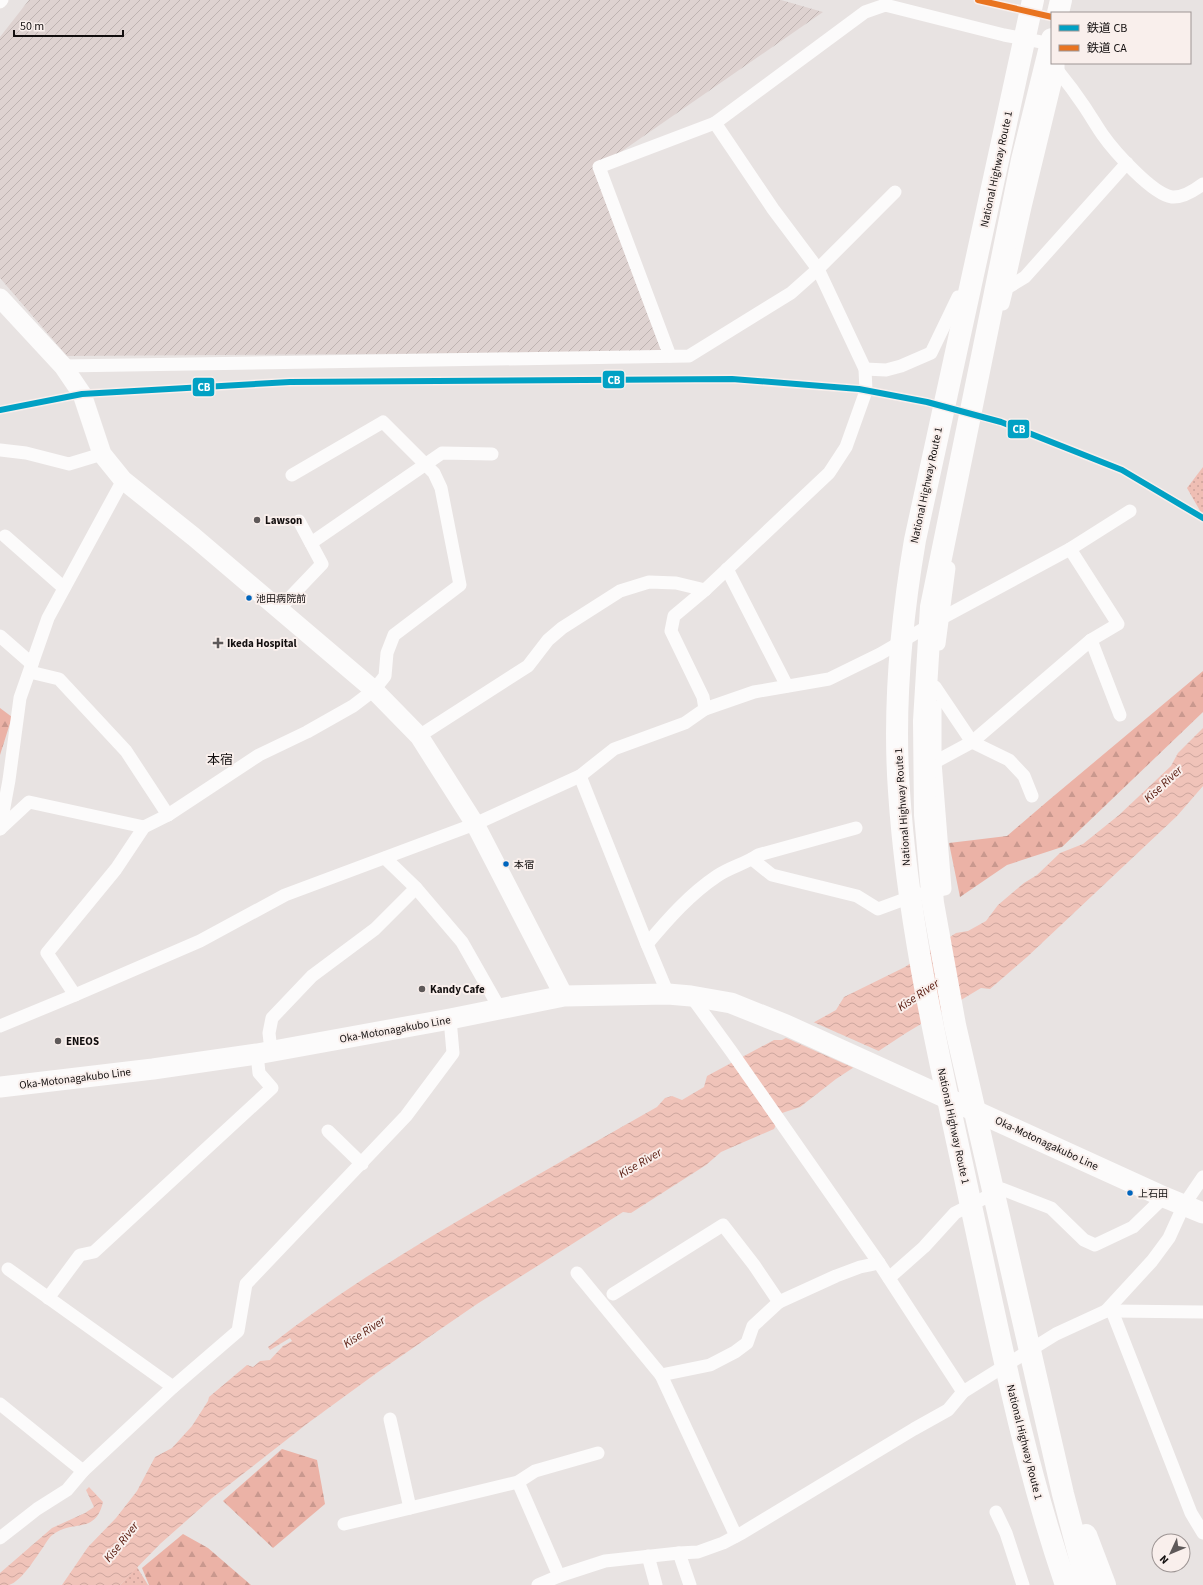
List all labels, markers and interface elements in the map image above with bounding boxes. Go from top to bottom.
scale bar [14,12,123,38]
legend [1051,12,1191,64]
text: 50 m [20,18,44,35]
text: 鉄道 CB [1087,20,1127,37]
text: 鉄道 CA [1087,40,1127,57]
street label: National Highway Route 1 [977,110,1016,229]
line badge: CB [602,370,625,389]
text: CB [607,373,621,388]
line badge: CB [192,377,215,397]
text: CB [197,380,211,395]
line badge: CB [1007,419,1030,439]
text: CB [1012,422,1026,437]
street label: National Highway Route 1 [907,426,946,545]
place label: Lawson [265,513,302,528]
marker: Lawson [252,515,262,525]
place label: 池田病院前 [256,592,306,606]
marker: 池田病院前 [244,593,254,603]
place label: Ikeda Hospital [227,636,297,651]
marker: Ikeda Hospital [212,637,224,649]
street label: National Highway Route 1 [891,747,914,867]
district label: 本宿 [207,751,233,769]
water label: Kise River [1140,761,1187,807]
place label: 本宿 [514,858,534,872]
marker: 本宿 [501,859,511,869]
water label: Kise River [894,975,943,1016]
place label: Kandy Cafe [430,982,485,997]
marker: Kandy Cafe [417,984,427,994]
street label: Oka-Motonagakubo Line [338,1012,452,1047]
place label: ENEOS [66,1034,99,1049]
marker: ENEOS [53,1036,63,1046]
street label: Oka-Motonagakubo Line [18,1064,132,1093]
street label: National Highway Route 1 [934,1067,973,1186]
street label: Oka-Motonagakubo Line [993,1113,1101,1174]
water label: Kise River [616,1144,666,1183]
place label: 上石田 [1138,1187,1168,1201]
marker: 上石田 [1125,1188,1135,1198]
water label: Kise River [340,1312,389,1352]
street label: National Highway Route 1 [1003,1383,1046,1501]
water label: Kise River [100,1518,143,1566]
north arrow [1151,1533,1191,1573]
text: N [1156,1552,1172,1567]

